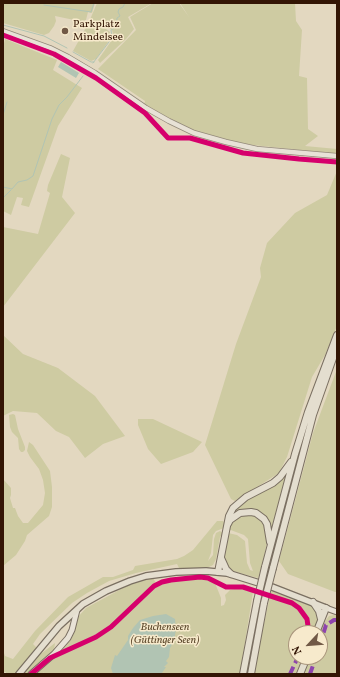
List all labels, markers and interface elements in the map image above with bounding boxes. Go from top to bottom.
place label: Parkplatz Mindelsee [73,18,123,44]
marker: Parkplatz Mindelsee [60,26,70,36]
park label: Buchenseen (Güttinger Seen) [130,621,200,647]
north arrow [288,625,328,665]
text: N [289,643,306,657]

